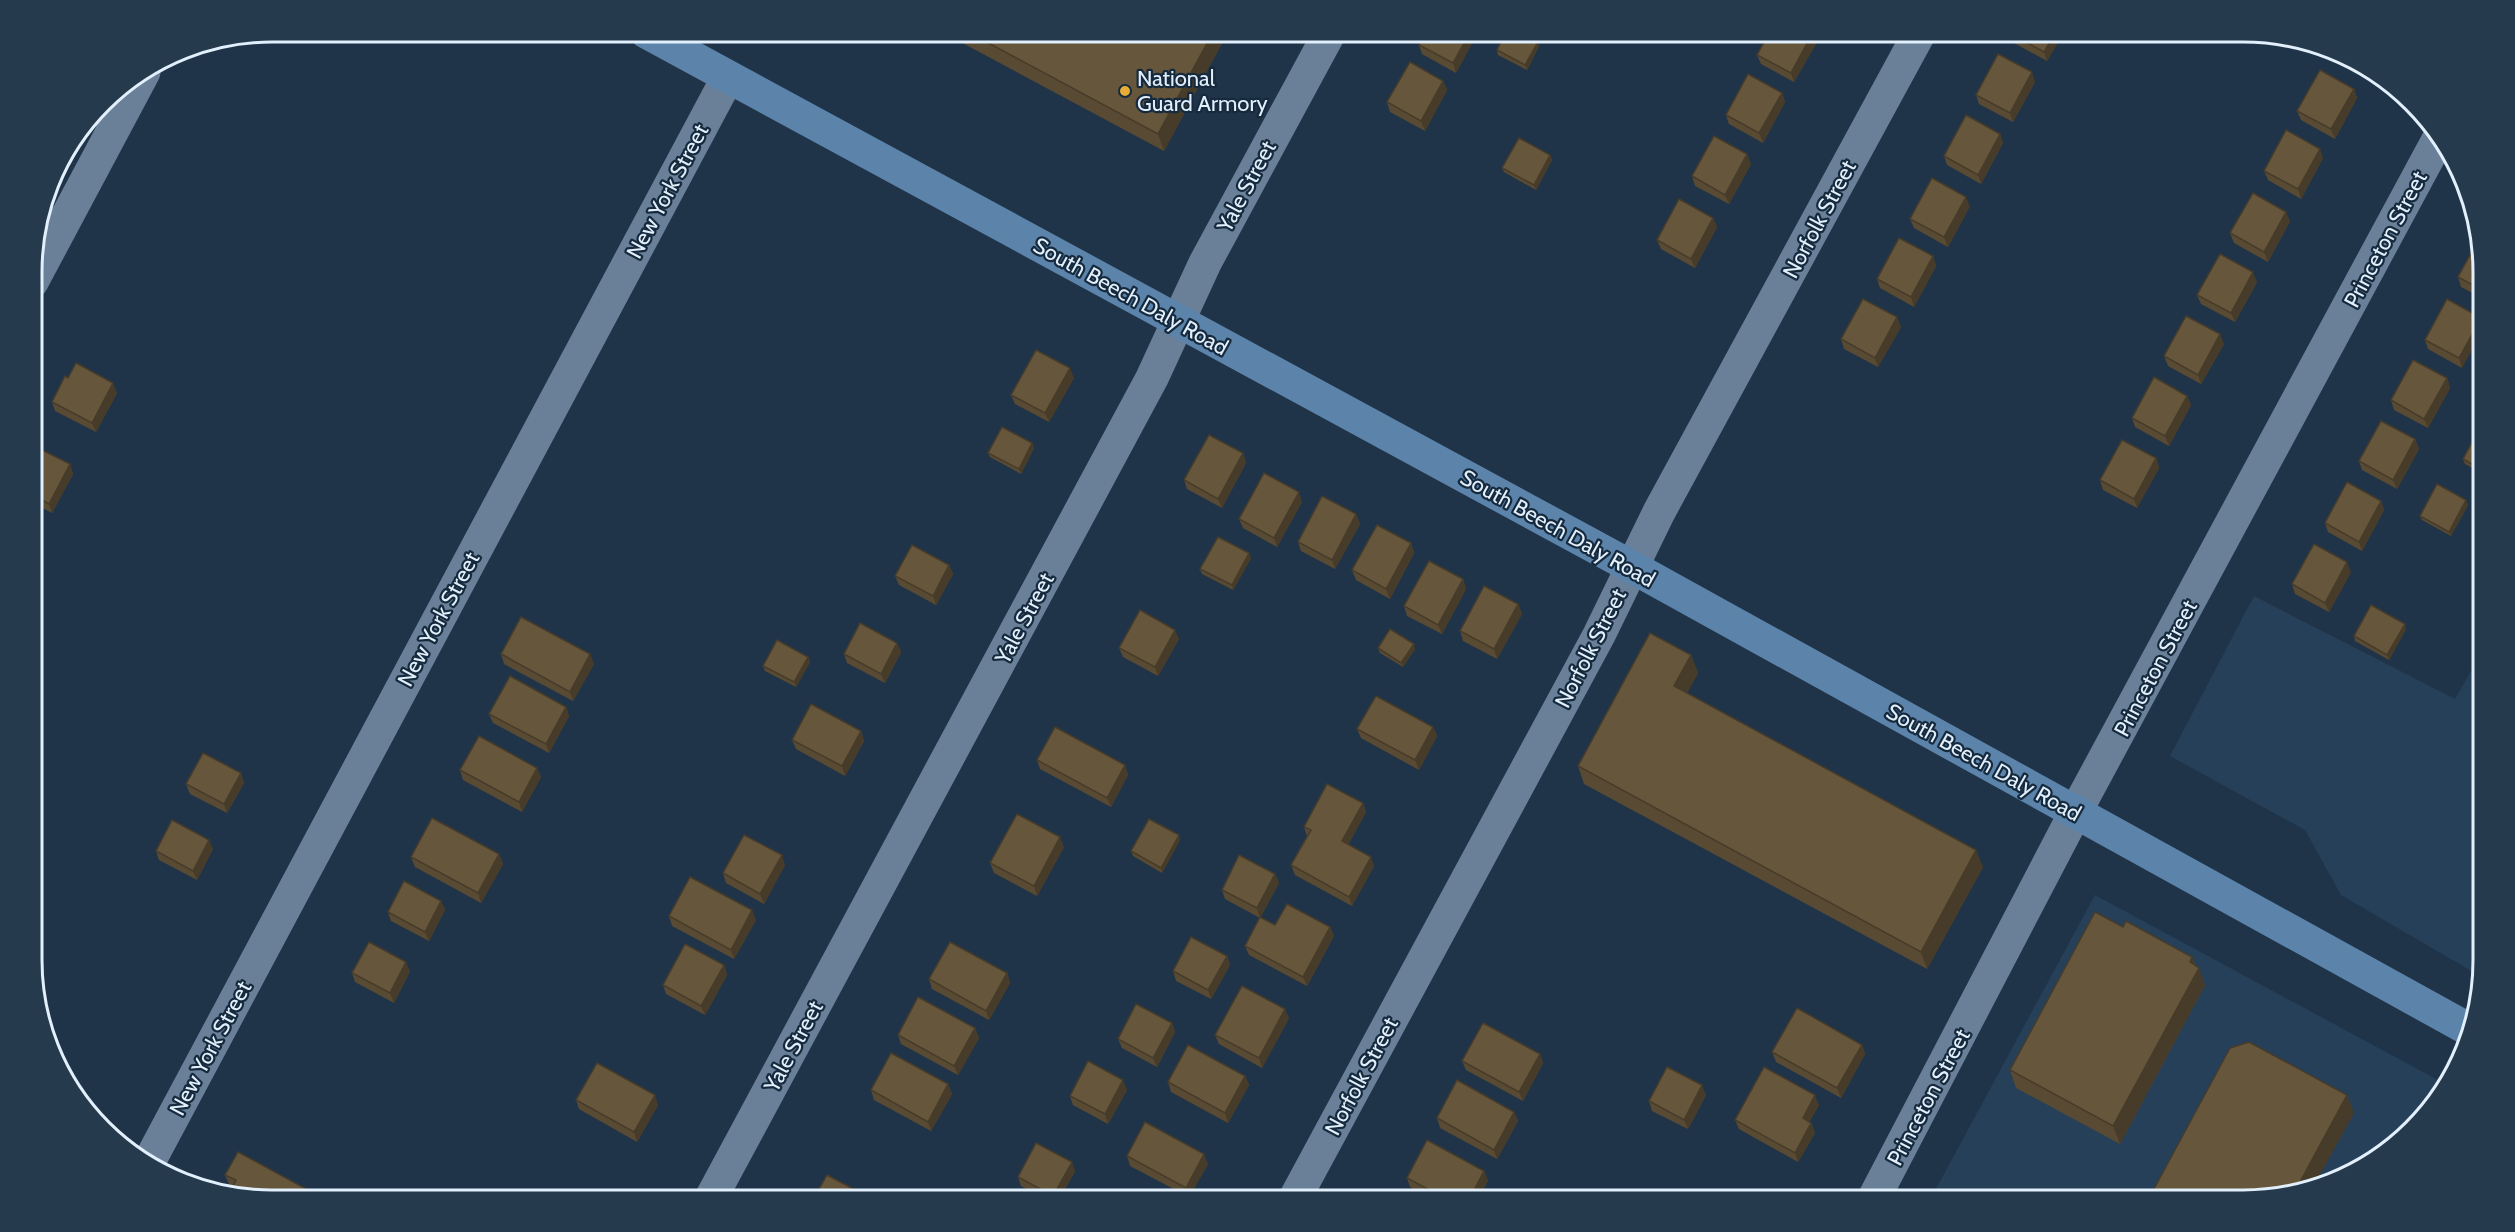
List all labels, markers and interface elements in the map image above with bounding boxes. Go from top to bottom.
place label: National Guard Armory [1137,65,1268,117]
marker: National Guard Armory [1118,84,1132,98]
street label: New York Street [621,119,714,263]
street label: Yale Street [1211,136,1282,237]
street label: Norfolk Street [1777,155,1862,283]
street label: Princeton Street [2338,166,2433,312]
street label: South Beech Daly Road [1029,232,1233,361]
street label: South Beech Daly Road [1456,464,1660,593]
street label: New York Street [392,547,485,691]
street label: Yale Street [989,568,1060,669]
street label: Norfolk Street [1549,584,1632,712]
street label: Princeton Street [2108,595,2203,741]
street label: South Beech Daly Road [1882,698,2086,827]
street label: New York Street [164,976,257,1120]
street label: Yale Street [758,996,829,1097]
street label: Norfolk Street [1319,1012,1404,1140]
street label: Princeton Street [1881,1024,1976,1170]

